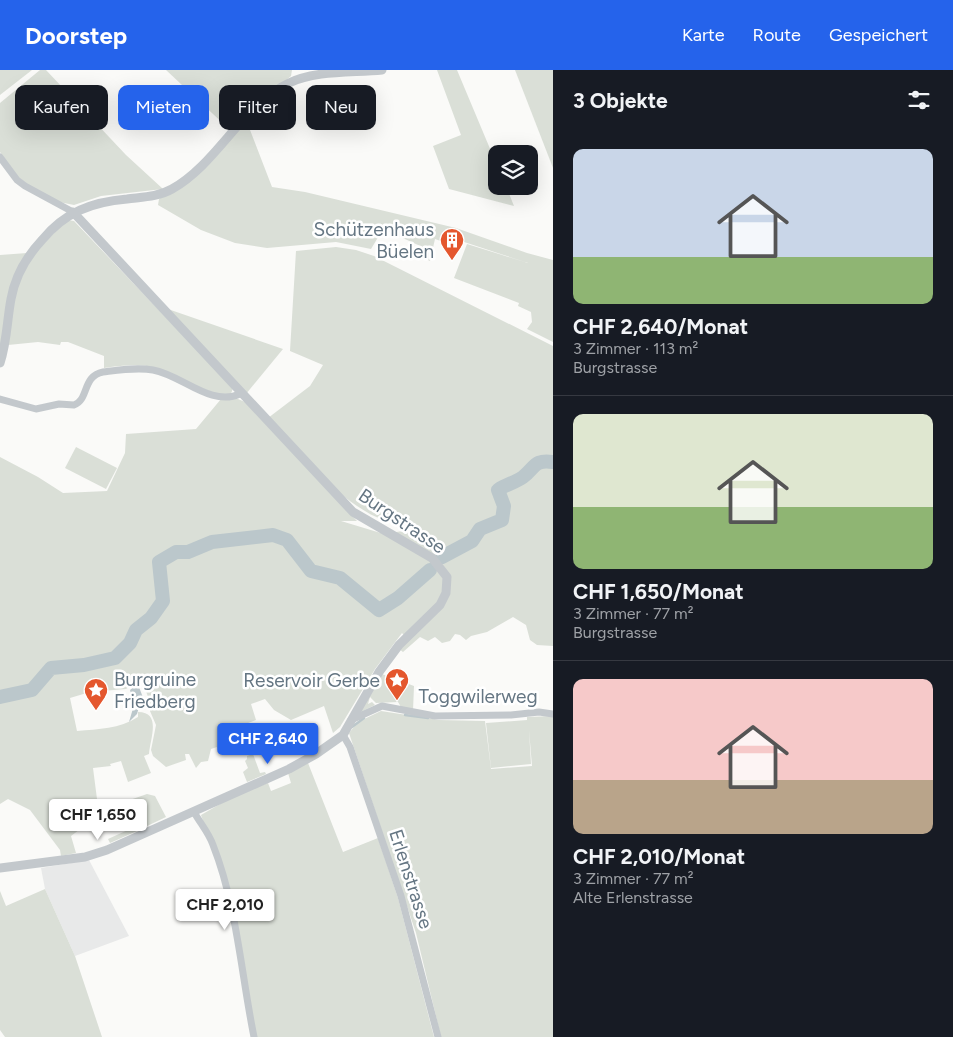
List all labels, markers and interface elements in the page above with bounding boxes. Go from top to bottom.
text: Doorstep [25,21,127,50]
text: Karte [682,24,725,46]
text: Route [753,24,801,46]
text: Gespeichert [829,24,928,46]
chip: Kaufen [15,85,108,130]
chip: Mieten [118,85,209,130]
chip: Filter [219,85,296,130]
chip: Neu [306,85,376,130]
icon: filters [905,86,933,114]
text: 3 Objekte [573,88,668,113]
map controls [488,145,538,195]
button: layers [488,145,538,195]
icon: home [708,181,798,271]
place label: Schützenhaus Büelen [314,218,434,263]
building icon: Schützenhaus Büelen [439,227,465,261]
text: CHF 2,640/Monat [573,314,748,339]
text: 3 Zimmer · 113 m² [573,339,698,358]
text: Burgstrasse [573,358,657,377]
icon: home [708,447,798,537]
street label: Burgstrasse [354,484,450,558]
text: CHF 1,650/Monat [573,579,744,604]
text: 3 Zimmer · 77 m² [573,604,694,623]
text: Burgstrasse [573,623,657,642]
place icon: Reservoir Gerbe [384,667,410,701]
place label: Burgruine Friedberg [114,668,196,713]
place label: Reservoir Gerbe [243,669,380,692]
place icon: Burgruine Friedberg [83,677,109,711]
street label: Toggwilerweg [418,685,538,708]
icon: home [708,712,798,802]
pin: CHF 2,640 [211,722,325,765]
text: CHF 2,640 [228,729,308,748]
pin: CHF 1,650 [41,798,155,841]
text: CHF 1,650 [60,805,136,824]
street label: Erlenstrasse [384,826,438,932]
text: CHF 2,010/Monat [573,844,745,869]
text: 3 Zimmer · 77 m² [573,869,694,888]
pin: CHF 2,010 [168,888,282,931]
text: Alte Erlenstrasse [573,888,693,907]
text: CHF 2,010 [186,895,264,914]

